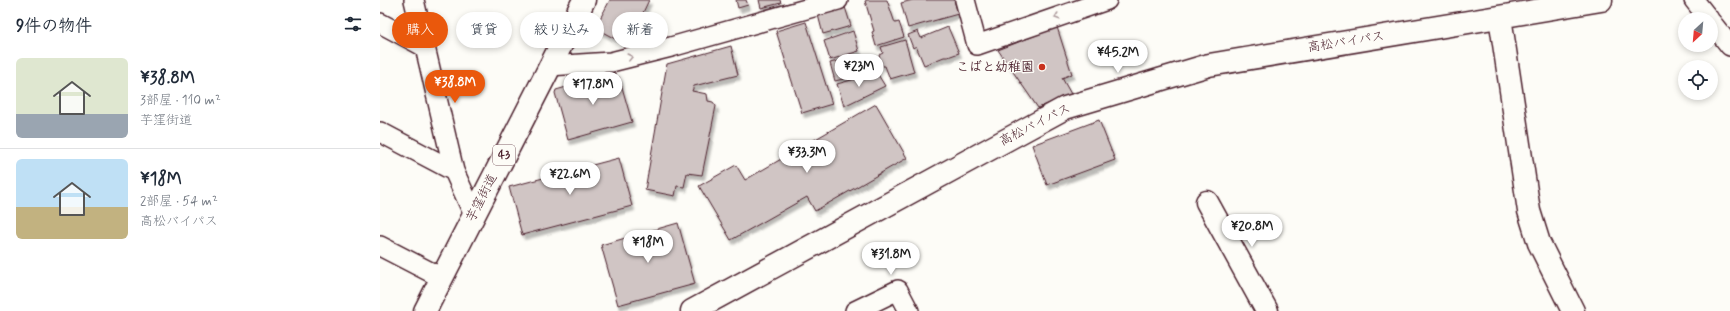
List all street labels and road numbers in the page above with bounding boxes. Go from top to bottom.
street label: 高松バイパス [1306,28,1386,56]
street label: 高松バイパス [997,100,1073,150]
road number: 43 [493,145,515,165]
street label: 芋窪街道 [463,171,501,225]

